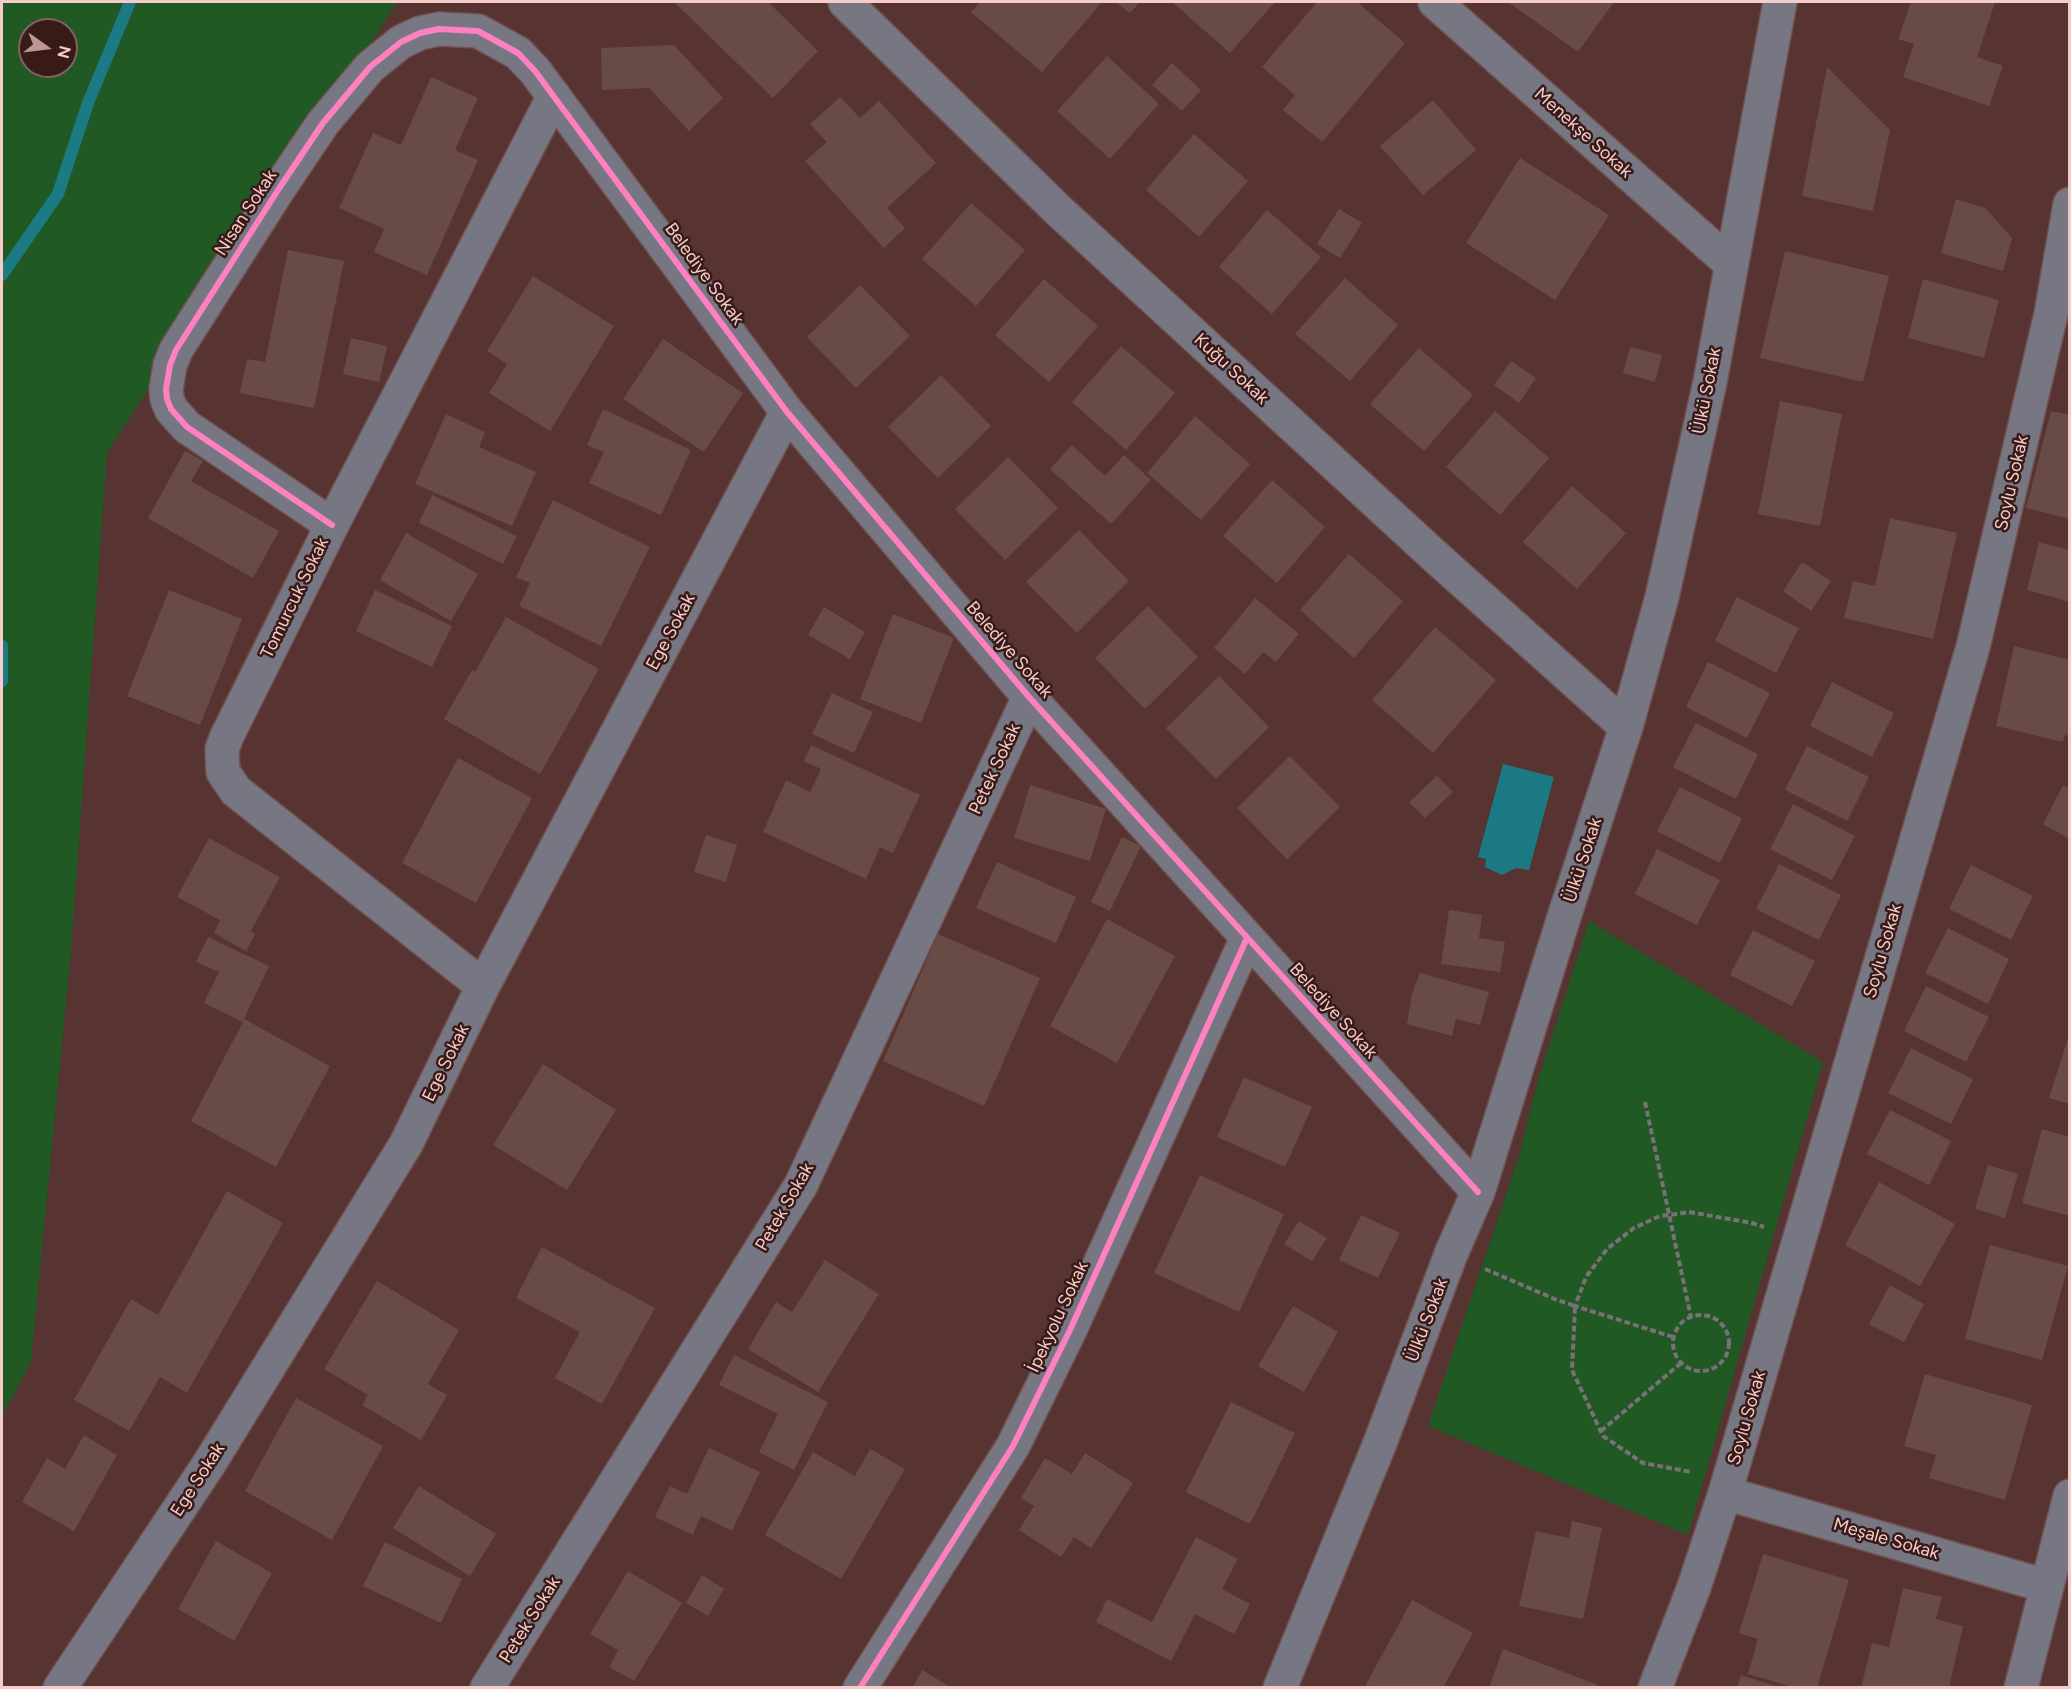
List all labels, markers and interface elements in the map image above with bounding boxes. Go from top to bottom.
north arrow [18,18,78,78]
text: N [53,44,75,60]
street label: Menekşe Sokak [1530,83,1636,183]
street label: Nisan Sokak [210,166,282,260]
street label: Belediye Sokak [660,219,748,329]
street label: Kuğu Sokak [1189,329,1273,409]
street label: Ülkü Sokak [1688,346,1726,436]
street label: Soylu Sokak [1991,433,2033,533]
street label: Tomurcuk Sokak [256,534,334,662]
street label: Ege Sokak [642,590,700,674]
street label: Belediye Sokak [961,597,1057,703]
street label: Petek Sokak [965,720,1025,818]
street label: Ülkü Sokak [1559,815,1607,905]
street label: Soylu Sokak [1859,901,1907,1001]
street label: Belediye Sokak [1285,959,1381,1063]
street label: Ege Sokak [418,1021,474,1105]
street label: Petek Sokak [751,1159,819,1255]
street label: İpekyolu Sokak [1023,1258,1093,1376]
street label: Ülkü Sokak [1401,1275,1453,1365]
street label: Soylu Sokak [1723,1368,1771,1468]
street label: Ege Sokak [166,1439,230,1521]
street label: Meşale Sokak [1831,1514,1941,1564]
street label: Petek Sokak [495,1573,565,1667]

